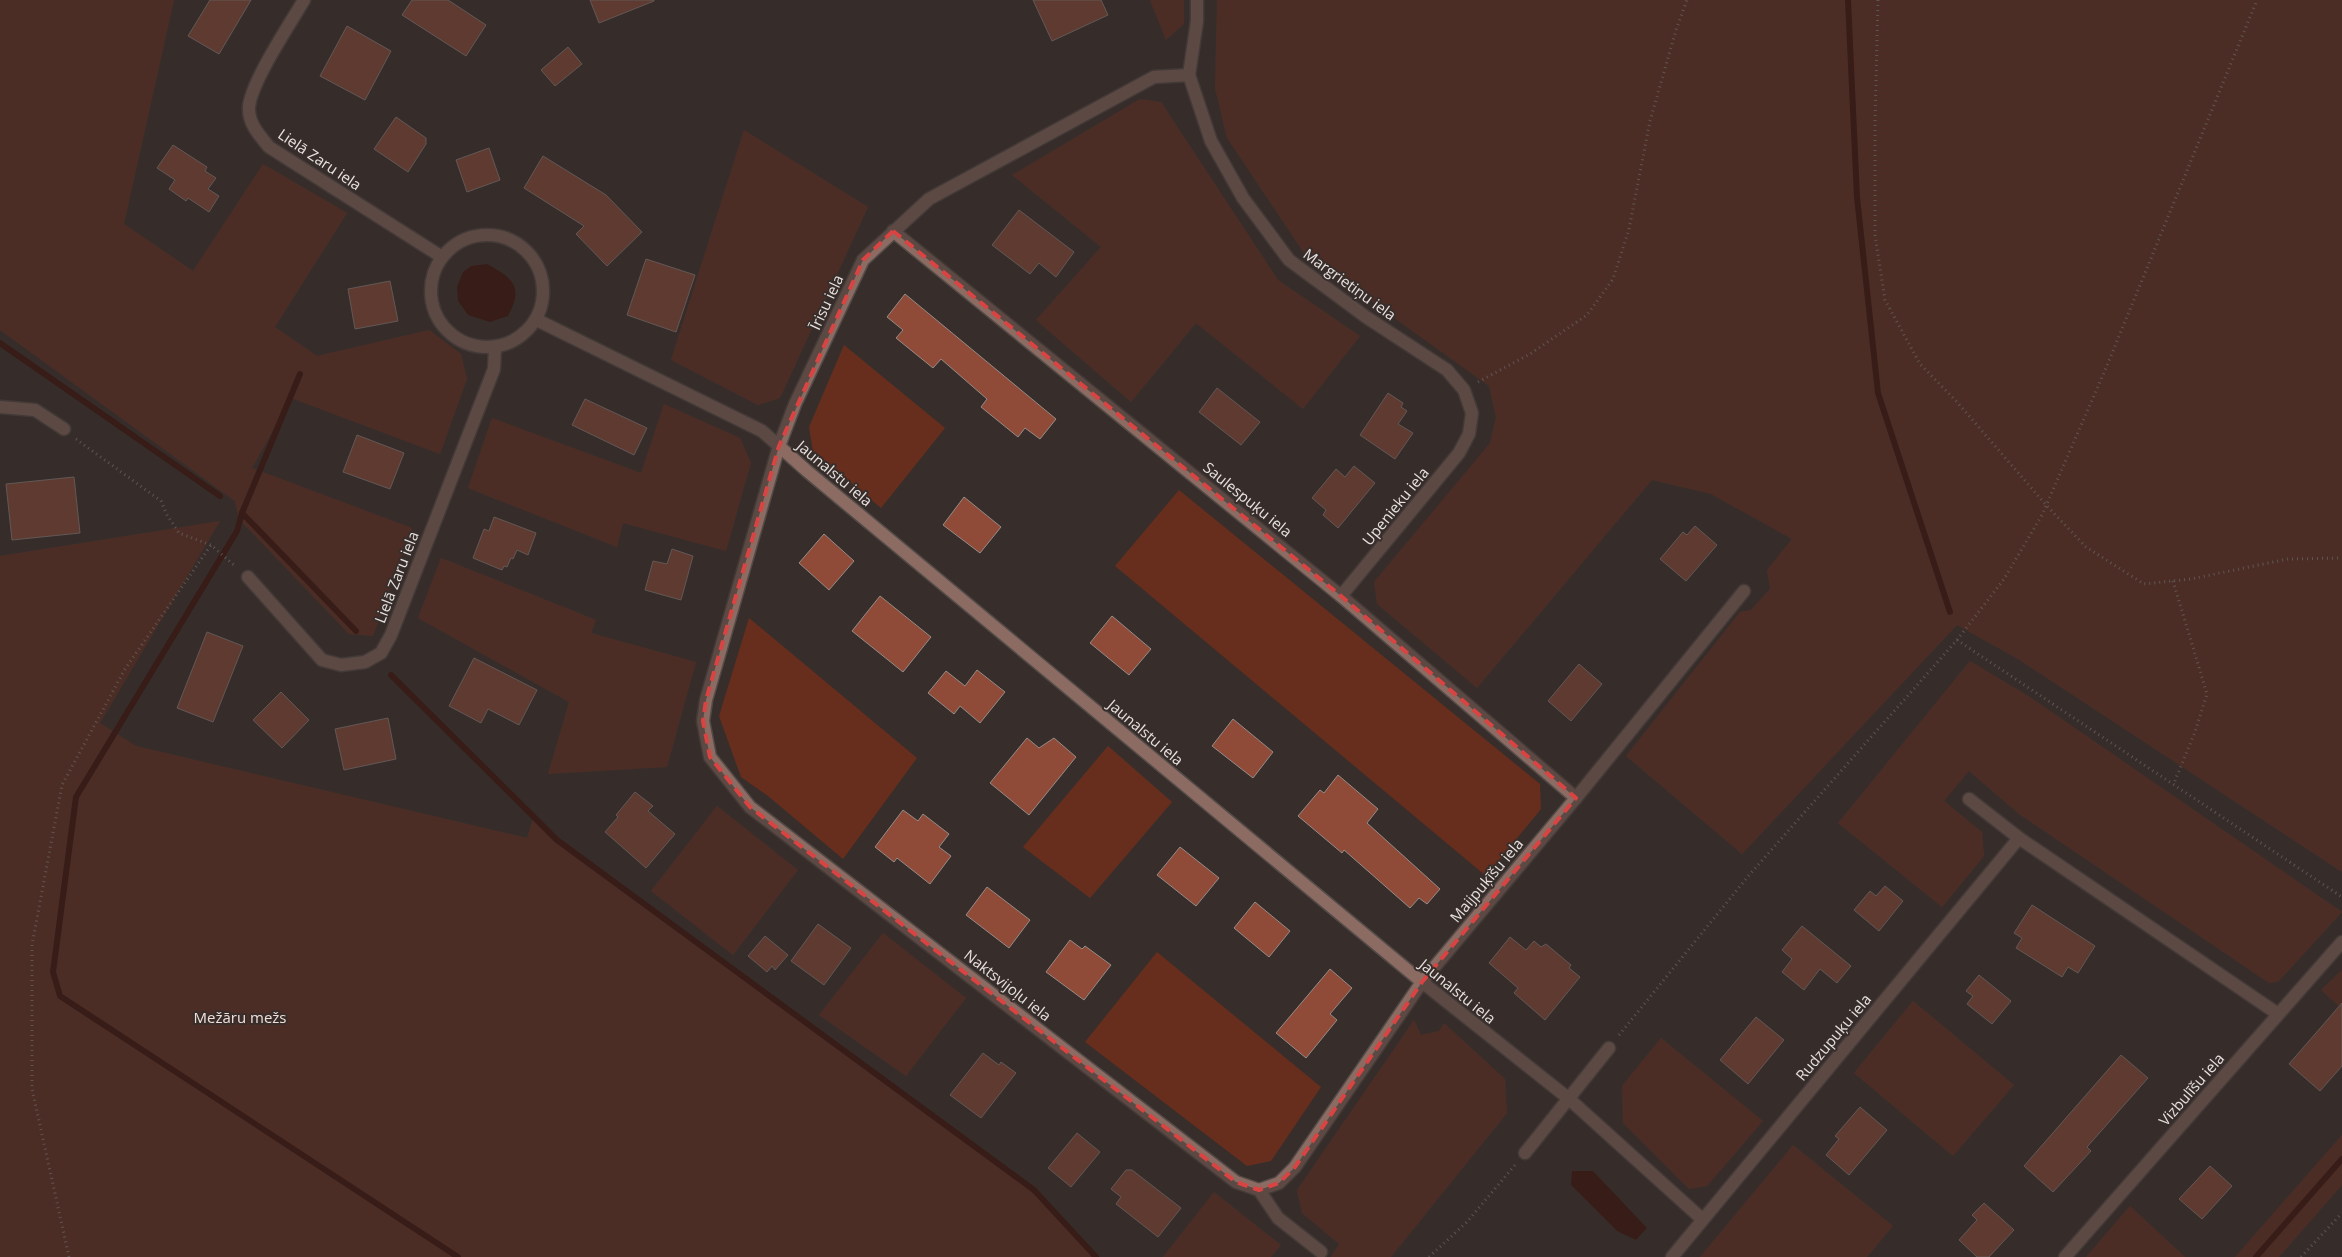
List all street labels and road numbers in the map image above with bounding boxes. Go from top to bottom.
street label: Lielā Zaru iela [274,124,366,194]
street label: Margrietiņu iela [1300,244,1400,324]
street label: Īrisu iela [804,271,847,334]
street label: Jaunalstu iela [791,434,877,510]
street label: Saulespuķu iela [1199,457,1297,541]
street label: Upenieku iela [1357,463,1433,549]
street label: Lielā Zaru iela [369,528,423,626]
street label: Jaunalstu iela [1102,693,1188,769]
street label: Maijpuķīšu iela [1445,834,1527,926]
street label: Naktsvijoļu iela [960,945,1056,1025]
street label: Jaunalstu iela [1414,953,1500,1028]
street label: Rudzupuķu iela [1791,989,1875,1085]
street label: Vizbulīšu iela [2154,1048,2228,1130]

